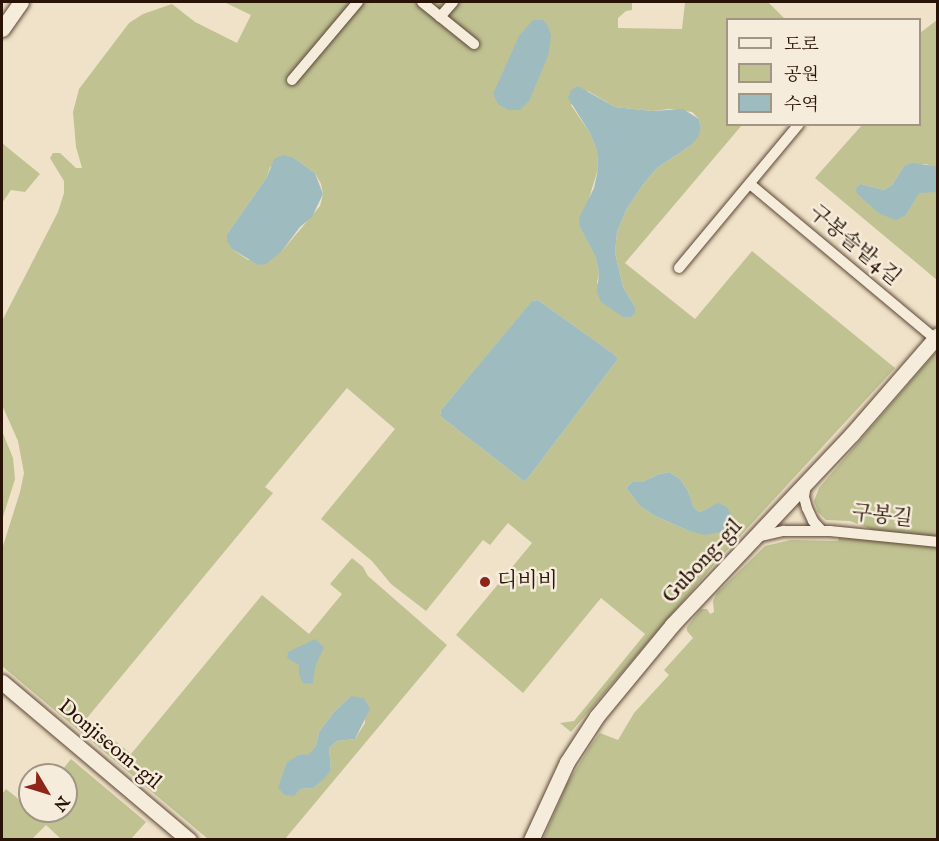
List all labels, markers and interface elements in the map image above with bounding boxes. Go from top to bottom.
legend [726,18,921,126]
text: 도로 [784,34,819,57]
text: 공원 [784,64,819,87]
text: 수역 [784,94,819,117]
street label: 구봉솔밭4길 [803,200,905,292]
street label: 구봉길 [850,501,914,533]
street label: Gubong-gil [658,515,748,609]
place label: 디비비 [497,569,558,595]
marker: 디비비 [478,575,492,589]
street label: Donjiseom-gil [52,695,166,795]
north arrow [18,763,78,823]
text: N [48,791,73,814]

